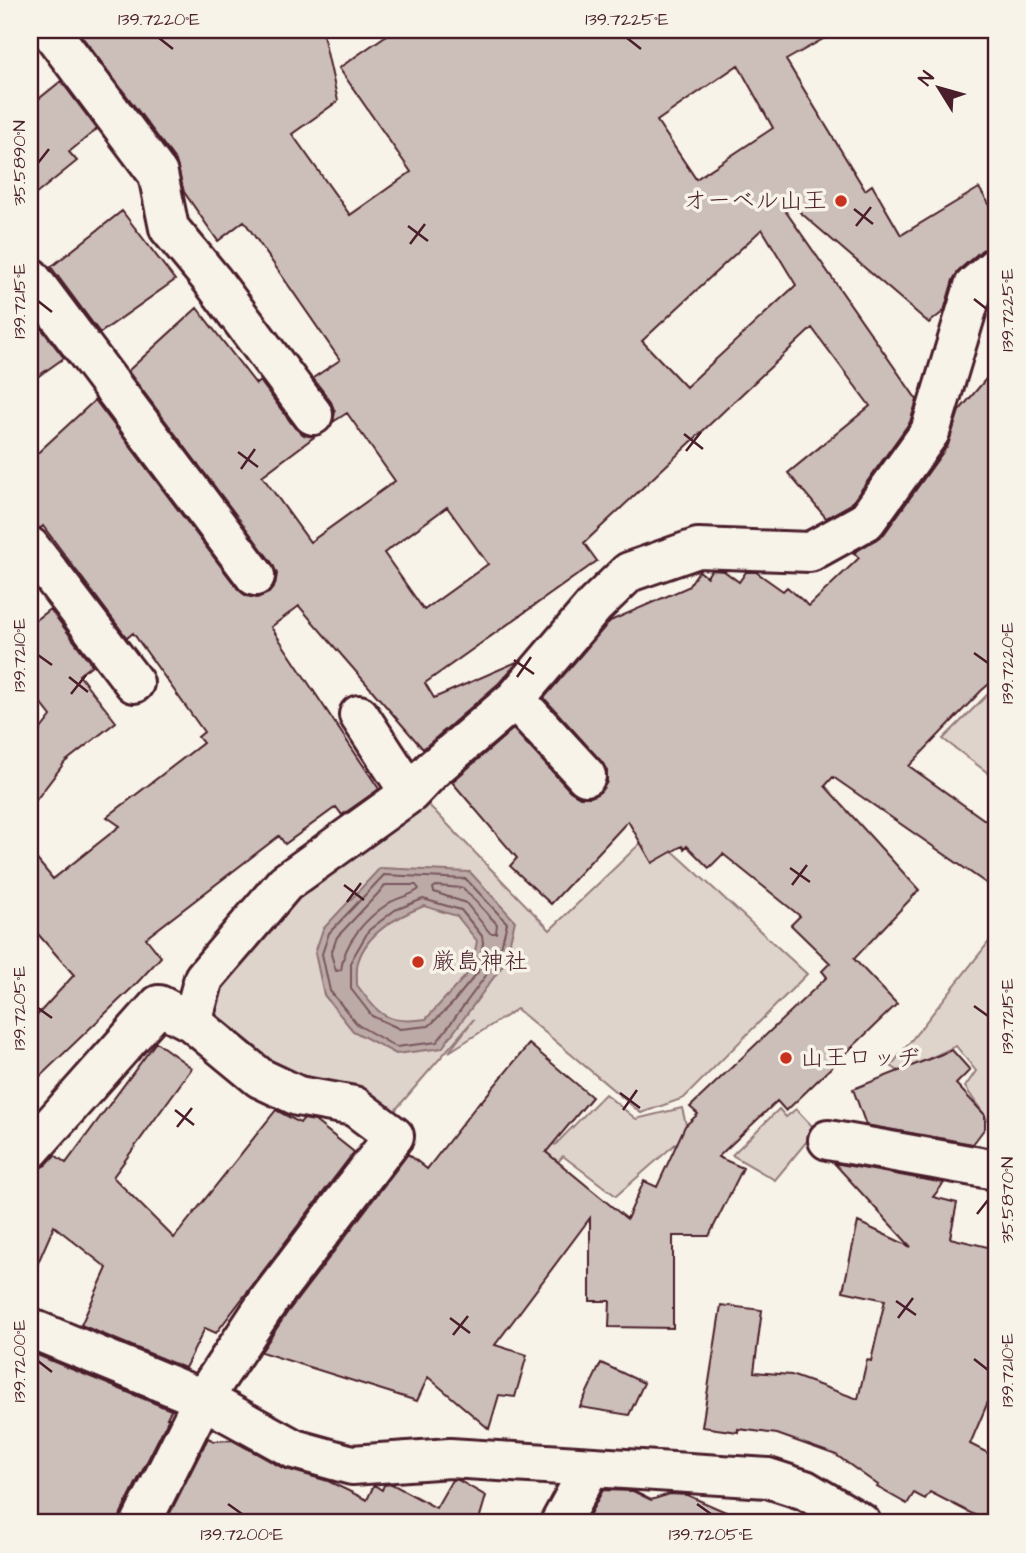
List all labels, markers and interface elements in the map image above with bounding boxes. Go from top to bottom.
text: 139.7220°E [118,7,200,32]
text: 139.7225°E [585,7,669,32]
north arrow [904,52,974,122]
text: N [912,66,941,92]
text: 35.5890°N [7,120,32,206]
place label: オーベル山王 [683,184,827,218]
marker: オーベル山王 [833,193,849,209]
text: 139.7215°E [7,263,32,339]
text: 139.7225°E [995,268,1020,352]
text: 139.7210°E [7,618,32,692]
text: 139.7220°E [995,622,1020,704]
place label: 厳島神社 [432,945,528,979]
marker: 厳島神社 [410,954,426,970]
text: 139.7205°E [7,965,32,1050]
text: 139.7215°E [995,978,1020,1054]
place label: 山王ロッヂ [800,1041,920,1075]
marker: 山王ロッヂ [778,1050,794,1066]
text: 35.5870°N [995,1157,1020,1243]
text: 139.7200°E [7,1319,32,1402]
text: 139.7210°E [995,1333,1020,1407]
text: 139.7200°E [201,1522,284,1547]
text: 139.7205°E [669,1522,754,1547]

